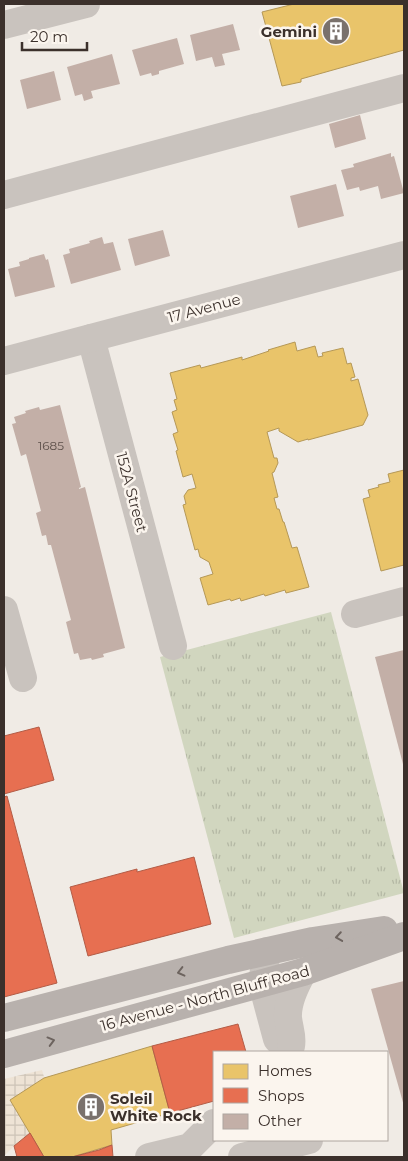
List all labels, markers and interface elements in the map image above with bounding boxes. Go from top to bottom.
building icon: Gemini [321,16,351,46]
scale bar [22,20,88,52]
place label: Gemini [261,22,317,41]
text: 20 m [30,27,68,46]
street label: 17 Avenue [165,289,243,327]
house number: 1685 [38,438,64,453]
street label: 152A Street [112,450,152,534]
one-way arrow [334,931,342,942]
street label: 16 Avenue - North Bluff Road [98,961,312,1035]
one-way arrow [176,966,185,977]
one-way arrow [46,1036,54,1046]
legend [213,1051,388,1141]
text: Homes [258,1061,312,1080]
text: Shops [258,1086,304,1105]
place label: Soleil White Rock [110,1089,202,1125]
building icon: Soleil White Rock [76,1092,106,1122]
text: Other [258,1111,302,1130]

